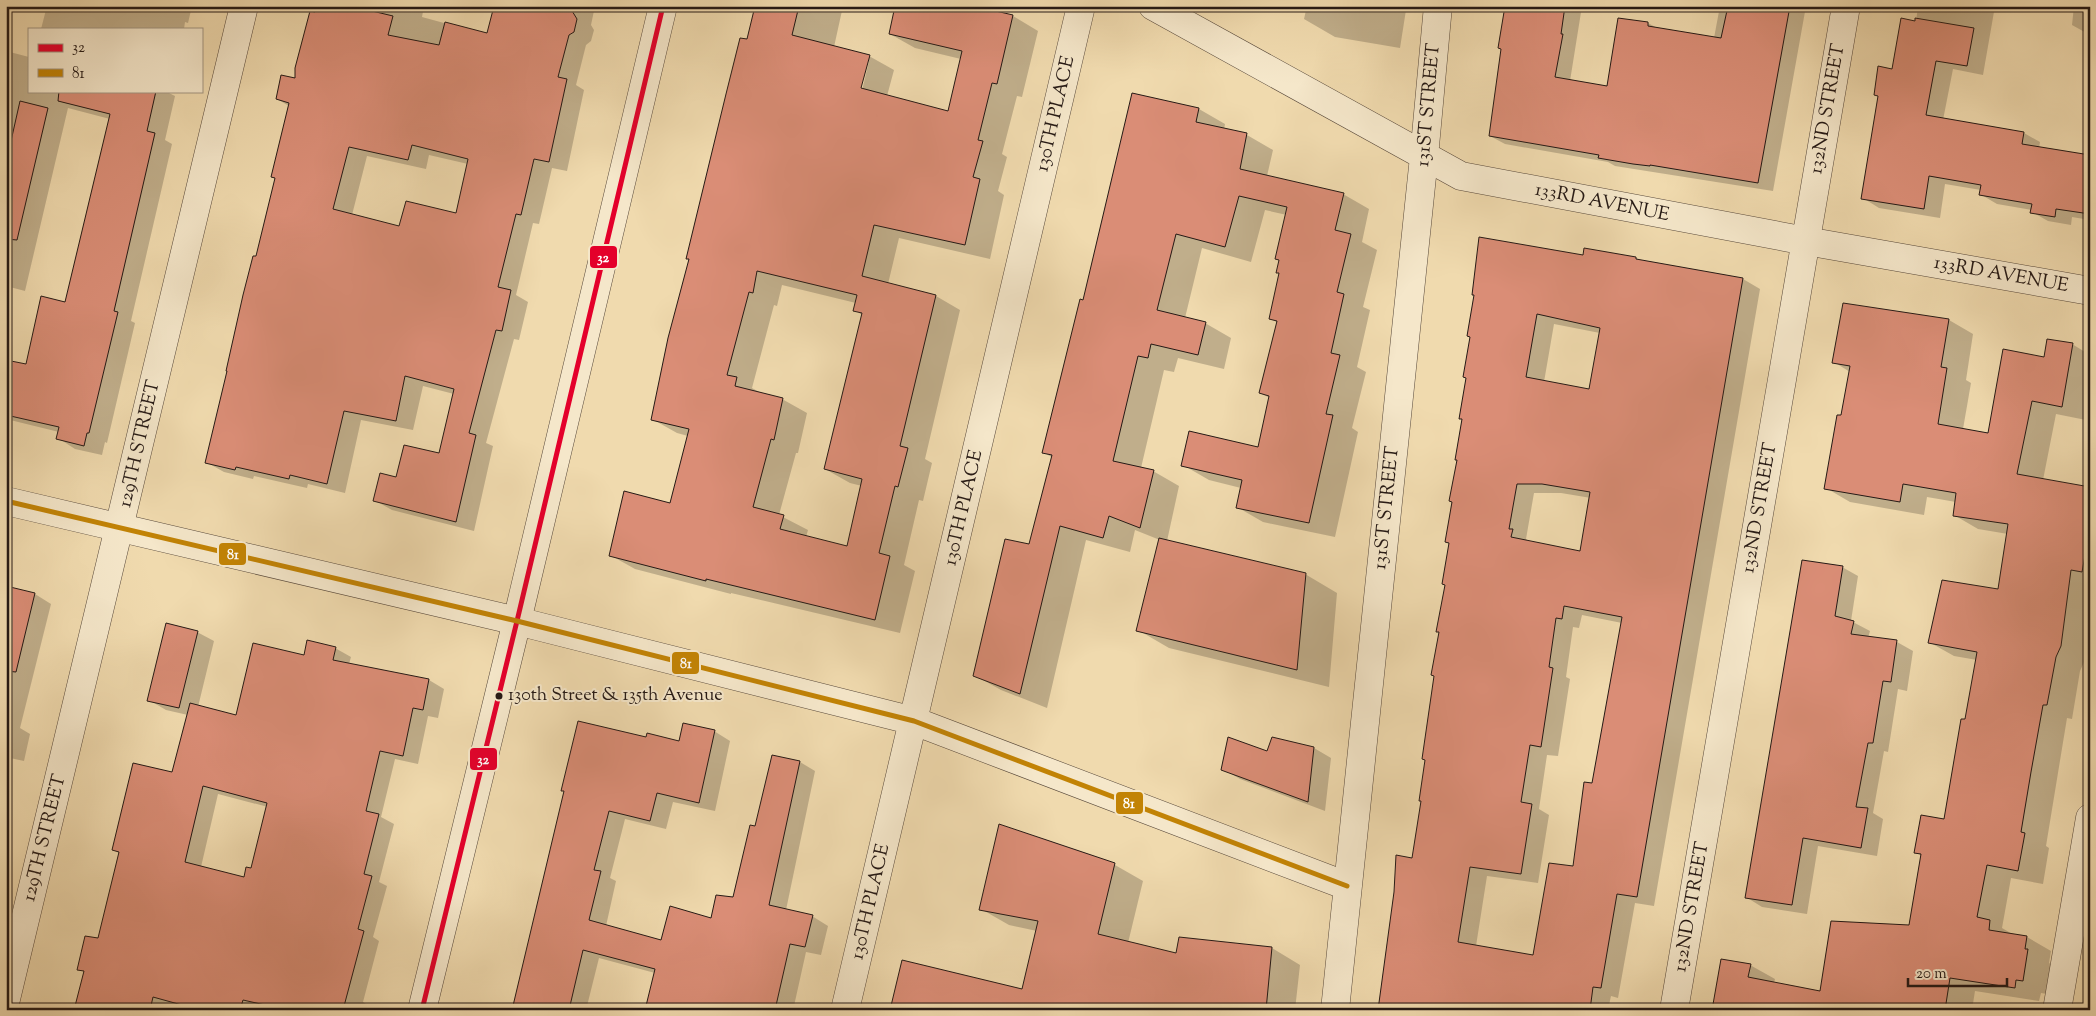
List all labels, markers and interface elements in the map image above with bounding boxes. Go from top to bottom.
legend [28,28,202,92]
text: 32 [72,38,85,59]
street label: 131ST STREET [1410,42,1448,168]
street label: 132ND STREET [1803,42,1853,176]
street label: 130TH PLACE [1030,53,1083,175]
text: 81 [72,64,85,85]
street label: 133RD AVENUE [1533,177,1672,229]
line badge: 32 [589,245,618,269]
text: 32 [597,249,610,269]
street label: 133RD AVENUE [1932,250,2071,300]
street label: 129TH STREET [112,378,168,510]
street label: 132ND STREET [1735,441,1785,575]
street label: 131ST STREET [1367,445,1407,571]
street label: 130TH PLACE [938,447,991,569]
line badge: 81 [218,542,247,566]
text: 81 [227,546,239,566]
line badge: 81 [671,651,700,675]
text: 81 [680,655,692,675]
place label: 130th Street & 135th Avenue [508,683,723,709]
marker: 130th Street & 135th Avenue [494,691,504,701]
line badge: 32 [469,747,498,771]
text: 32 [477,751,490,771]
street label: 129TH STREET [16,772,74,904]
line badge: 81 [1115,791,1144,815]
text: 81 [1123,795,1135,815]
street label: 132ND STREET [1667,840,1717,974]
street label: 130TH PLACE [845,841,898,963]
scale bar [1908,956,2007,988]
text: 20 m [1916,964,1947,985]

